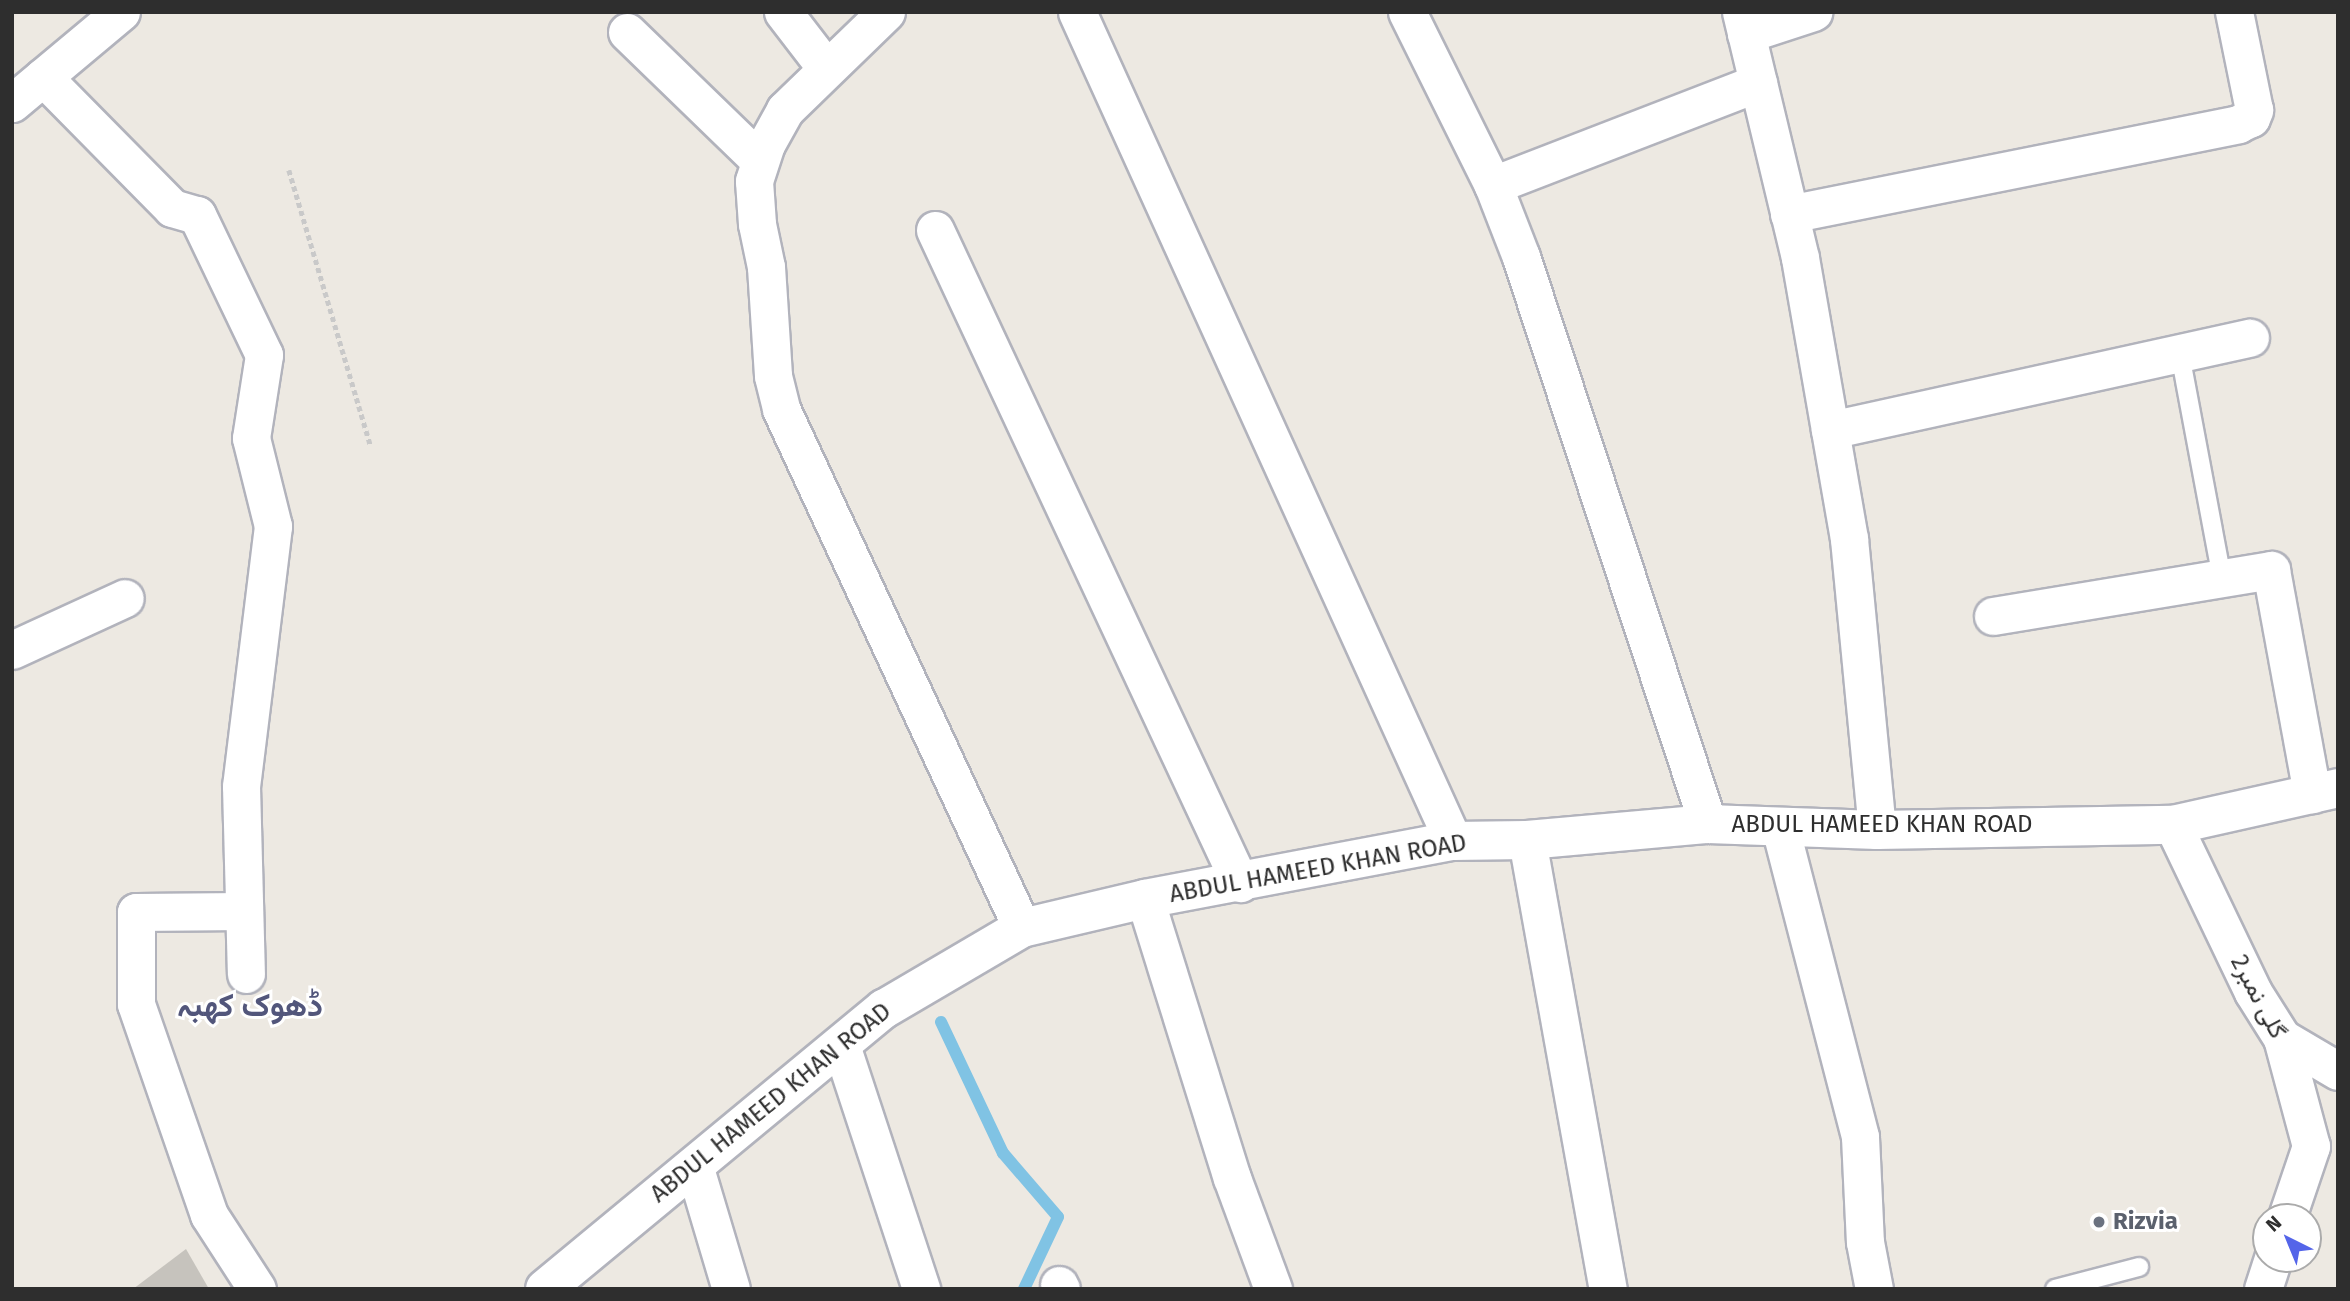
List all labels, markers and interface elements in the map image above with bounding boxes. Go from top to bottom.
street label: ABDUL HAMEED KHAN ROAD [1731,811,2033,839]
street label: ABDUL HAMEED KHAN ROAD [1167,829,1469,909]
street label: گلی نمبر2 [2224,950,2292,1044]
district label: ڈھوک کھبہ [177,986,323,1024]
street label: ABDUL HAMEED KHAN ROAD [645,997,897,1209]
north arrow [2252,1203,2322,1273]
place label: Rizvia [2113,1208,2178,1236]
text: N [2261,1211,2286,1236]
marker: Rizvia [2091,1214,2107,1230]

